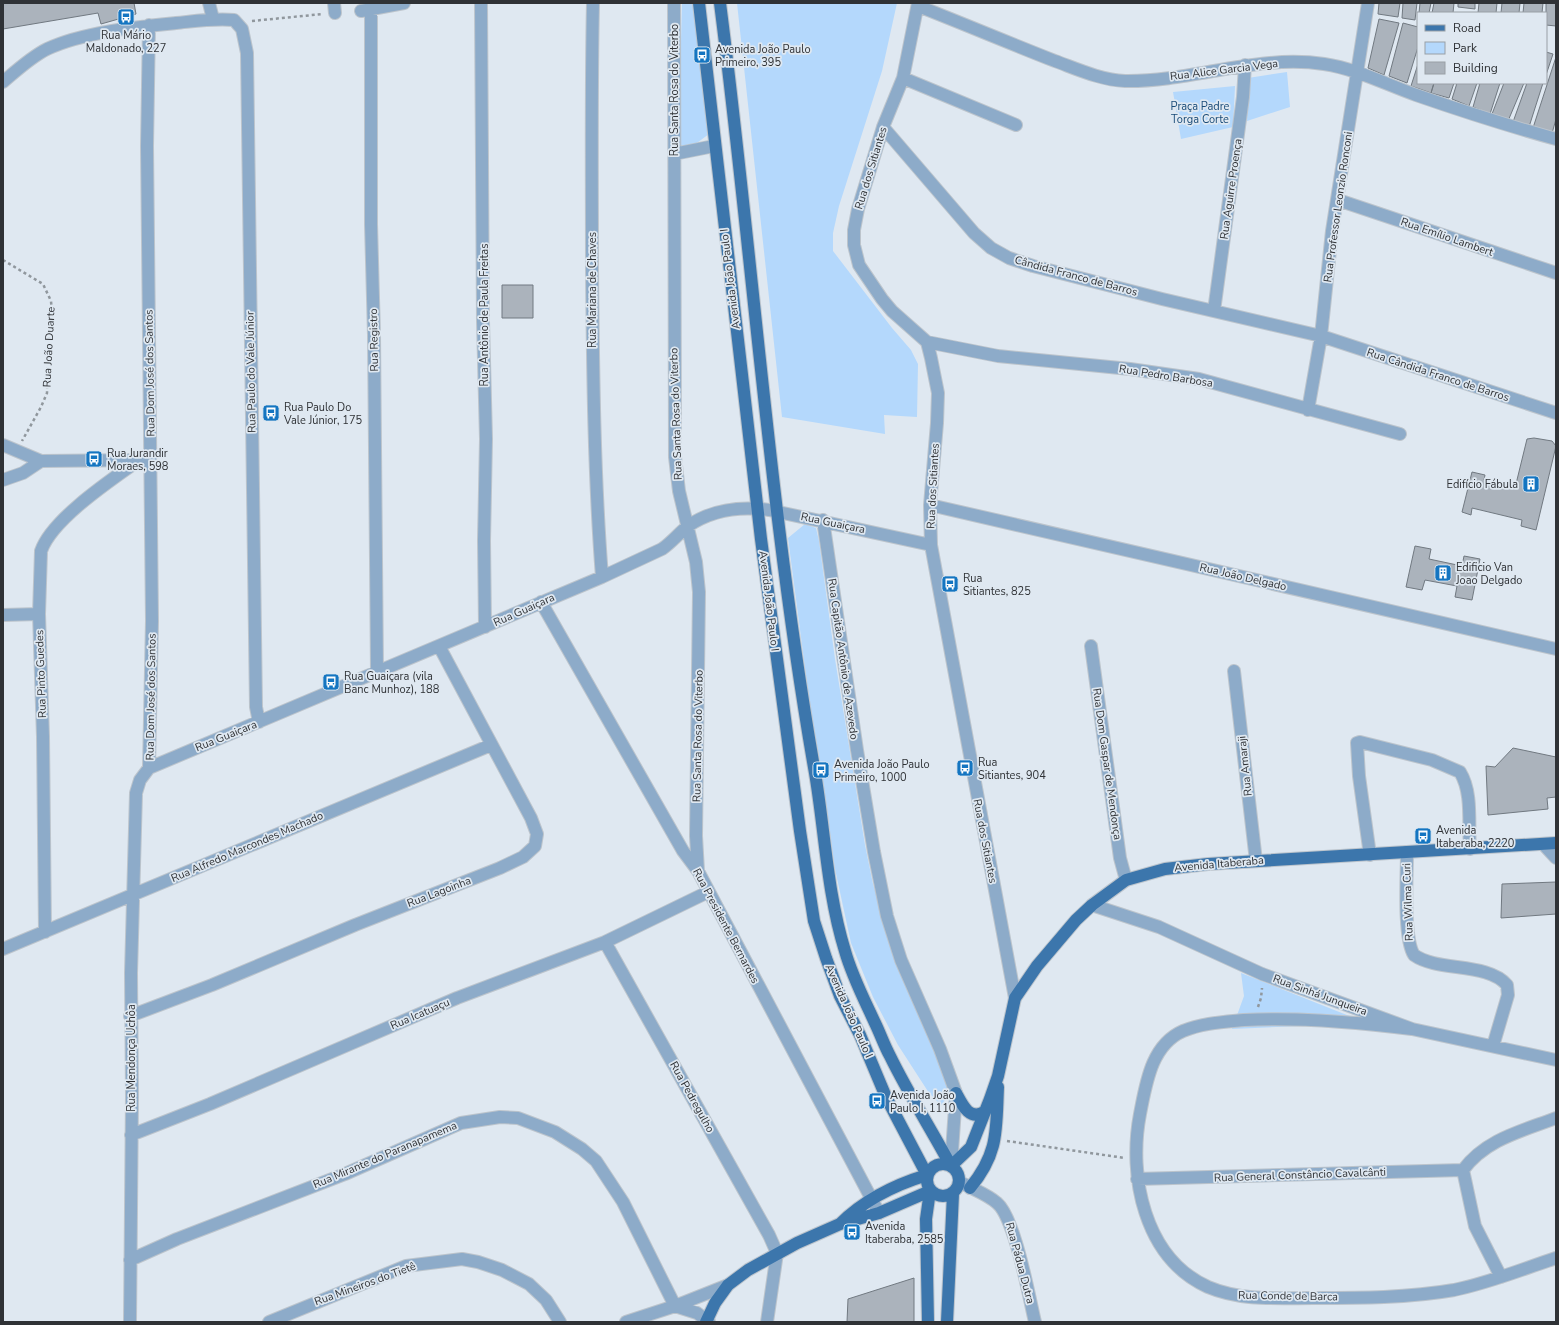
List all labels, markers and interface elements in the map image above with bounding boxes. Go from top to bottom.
bus stop icon: Rua Mário Maldonado, 227 [116,7,136,27]
legend [1417,12,1547,84]
text: Road [1453,20,1481,36]
street label: Rua Santa Rosa do Viterbo [667,24,682,156]
place label: Rua Mário Maldonado, 227 [86,28,166,56]
text: Park [1453,40,1478,56]
place label: Avenida João Paulo Primeiro, 395 [715,42,811,70]
bus stop icon: Avenida João Paulo Primeiro, 395 [692,45,712,65]
street label: Rua Alice Garcia Vega [1169,56,1279,84]
text: Building [1453,60,1498,76]
park label: Praça Padre Torga Corte [1171,99,1230,127]
street label: Rua dos Sitiantes [851,125,891,211]
street label: Rua Professor Leonzio Ronconi [1320,131,1356,283]
street label: Rua Aguirre Proença [1217,137,1246,240]
street label: Rua Emílio Lambert [1399,214,1495,260]
street label: Avenida João Paulo I [716,228,744,330]
street label: Rua Mariana de Chaves [585,232,600,348]
street label: Rua Antônio de Paula Freitas [477,244,492,386]
street label: Cândida Franco de Barros [1013,252,1139,300]
street label: Rua João Duarte [39,306,59,388]
street label: Rua Registro [366,308,382,372]
street label: Rua Dom José dos Santos [141,309,159,437]
street label: Rua Paulo do Vale Júnior [242,311,260,433]
street label: Rua Cândida Franco de Barros [1365,345,1511,405]
street label: Rua Santa Rosa do Viterbo [666,348,686,480]
street label: Rua Pedro Barbosa [1118,361,1214,391]
place label: Rua Paulo Do Vale Júnior, 175 [283,400,363,428]
bus stop icon: Rua Paulo Do Vale Júnior, 175 [261,403,281,423]
street label: Rua dos Sitiantes [923,443,943,529]
place label: Rua Jurandir Moraes, 598 [107,446,169,474]
bus stop icon: Rua Jurandir Moraes, 598 [84,449,104,469]
building icon: Edifício Fábula [1521,474,1541,494]
place label: Edifício Fábula [1447,477,1518,492]
street label: Rua Guaiçara [799,509,867,537]
street label: Avenida João Paulo I [755,550,783,652]
street label: Rua João Delgado [1198,560,1288,594]
place label: Edificio Van Joao Delgado [1455,560,1522,588]
building icon: Edificio Van Joao Delgado [1433,563,1453,583]
place label: Rua Sitiantes, 825 [963,571,1031,599]
bus stop icon: Rua Sitiantes, 825 [940,574,960,594]
street label: Rua Capitão Antônio de Azevedo [824,577,862,741]
street label: Rua Guaiçara [491,590,557,630]
street label: Rua Pinto Guedes [32,630,50,718]
street label: Rua Dom José dos Santos [142,633,160,761]
place label: Rua Guaiçara (vila Banc Munhoz), 188 [344,669,440,697]
street label: Rua Santa Rosa do Viterbo [689,670,707,802]
bus stop icon: Rua Guaiçara (vila Banc Munhoz), 188 [321,672,341,692]
street label: Rua Dom Gaspar de Mendonça [1089,687,1125,841]
street label: Rua Guaiçara [193,717,259,755]
street label: Rua Amaraji [1234,735,1256,797]
place label: Rua Sitiantes, 904 [978,755,1046,783]
place label: Avenida João Paulo Primeiro, 1000 [834,757,930,785]
bus stop icon: Rua Sitiantes, 904 [955,758,975,778]
bus stop icon: Avenida João Paulo Primeiro, 1000 [811,760,831,780]
street label: Rua dos Sitiantes [969,798,1001,884]
street label: Rua Alfredo Marcondes Machado [169,808,325,886]
place label: Avenida Itaberaba, 2220 [1436,823,1515,851]
bus stop icon: Avenida Itaberaba, 2220 [1413,826,1433,846]
street label: Avenida Itaberaba [1174,853,1265,875]
street label: Rua Wilma Curi [1399,863,1417,941]
street label: Rua Presidente Bernardes [689,866,763,986]
street label: Rua Lagoinha [405,873,473,911]
street label: Avenida João Paulo I [822,962,876,1060]
street label: Rua Sinhá Junqueira [1271,971,1369,1019]
street label: Rua Icatuaçu [388,995,452,1033]
street label: Rua Mendonça Uchôa [124,1004,139,1112]
street label: Rua Pedregulho [666,1059,718,1135]
place label: Avenida João Paulo I, 1110 [890,1088,956,1116]
bus stop icon: Avenida João Paulo I, 1110 [867,1091,887,1111]
street label: Rua Mirante do Paranapamema [311,1118,459,1192]
street label: Rua General Constâncio Cavalcânti [1214,1165,1386,1185]
place label: Avenida Itaberaba, 2585 [865,1219,944,1247]
street label: Rua Pádua Dutra [1002,1221,1038,1306]
bus stop icon: Avenida Itaberaba, 2585 [842,1222,862,1242]
street label: Rua Mineiros do Tietê [312,1259,418,1309]
street label: Rua Conde de Barca [1238,1288,1338,1304]

